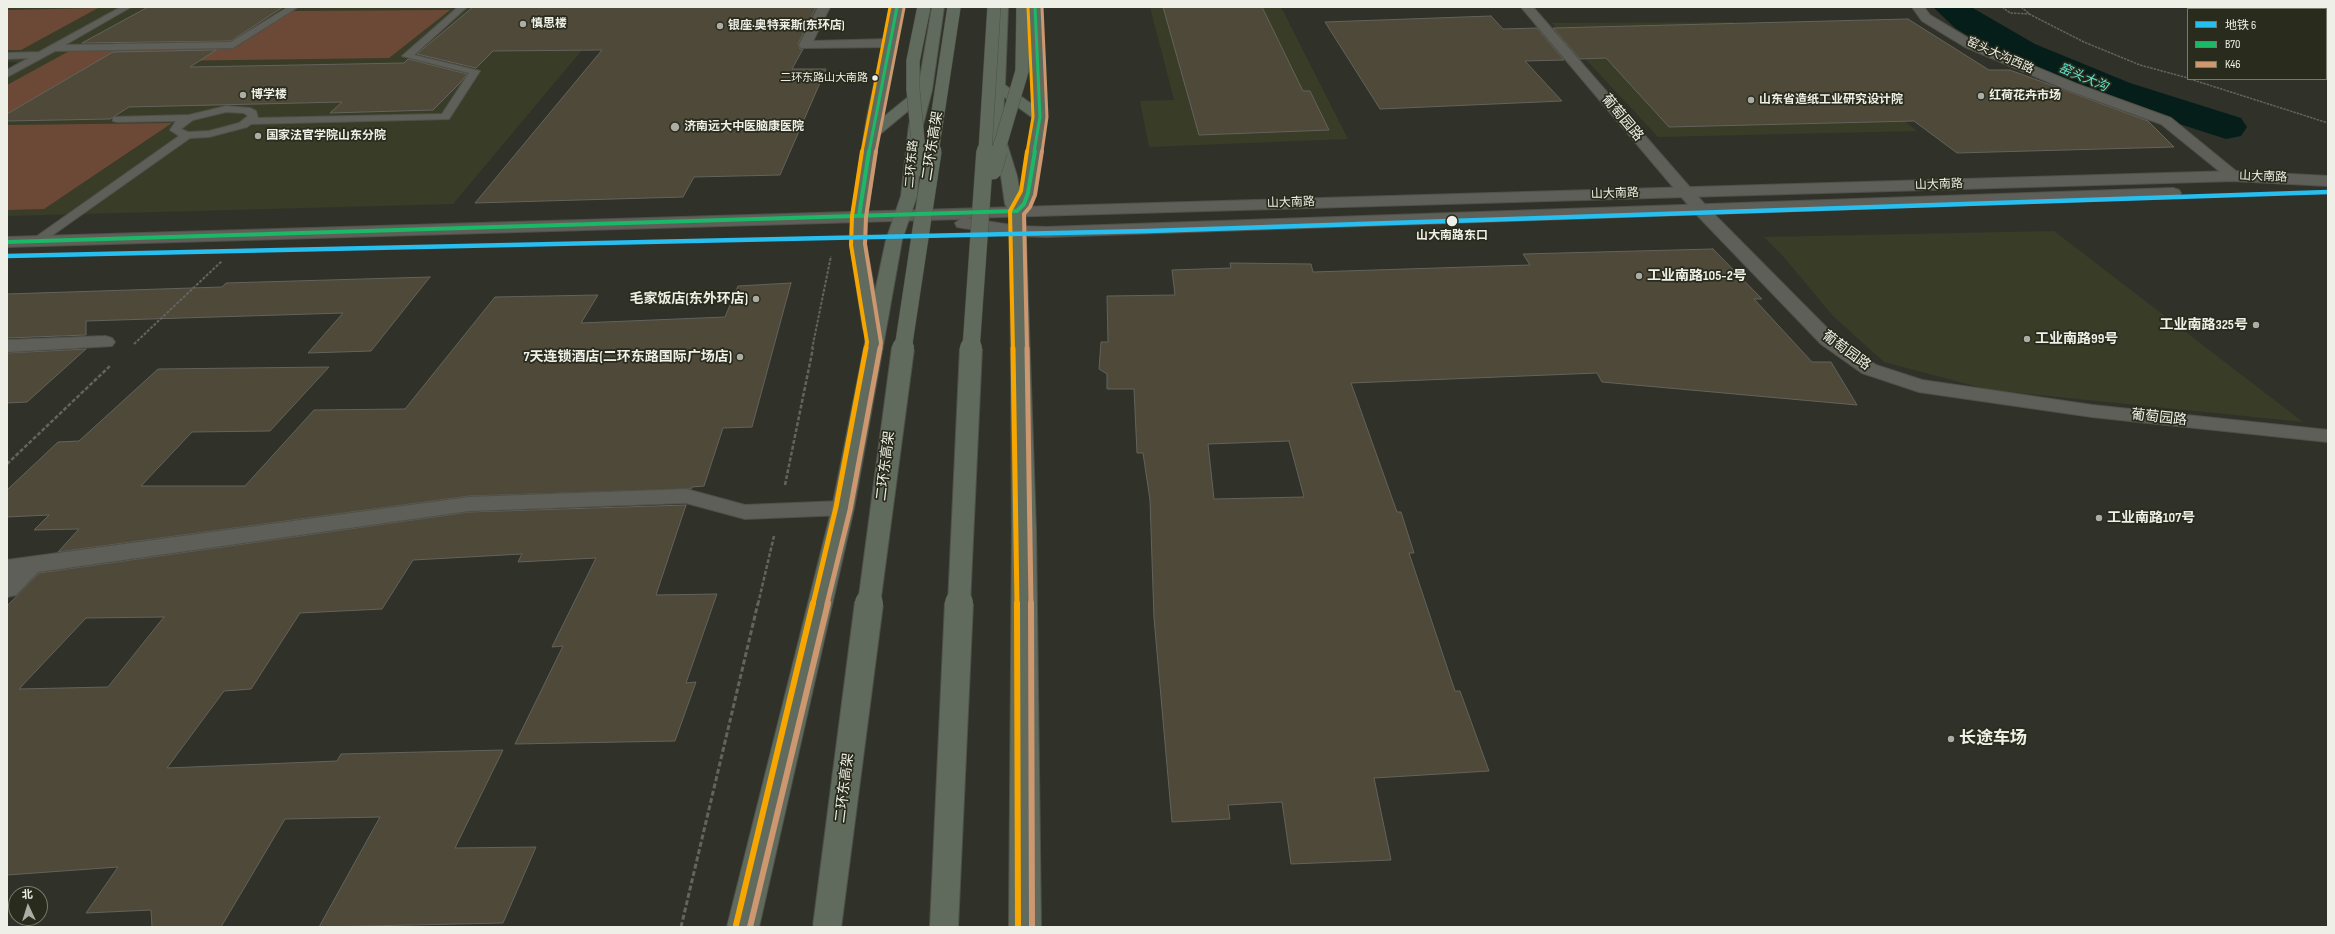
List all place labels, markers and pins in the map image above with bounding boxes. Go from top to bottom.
place label: 慎思楼 [531,17,567,31]
marker: 慎思楼 [518,19,528,29]
place label: 银座·奥特莱斯(东环店) [728,19,844,33]
marker: 银座·奥特莱斯(东环店) [715,21,725,31]
place label: 二环东路山大南路 [780,71,868,85]
marker: 二环东路山大南路 [870,73,880,83]
place label: 博学楼 [251,88,287,102]
place label: 红荷花卉市场 [1989,89,2061,103]
marker: 博学楼 [238,90,248,100]
marker: 红荷花卉市场 [1976,91,1986,101]
place label: 山东省造纸工业研究设计院 [1759,93,1903,107]
marker: 山东省造纸工业研究设计院 [1746,95,1756,105]
place label: 济南远大中医脑康医院 [684,120,804,134]
marker: 济南远大中医脑康医院 [669,121,681,133]
place label: 国家法官学院山东分院 [266,129,386,143]
marker: 国家法官学院山东分院 [253,131,263,141]
marker: 山大南路东口 [1445,214,1459,228]
place label: 山大南路东口 [1416,229,1488,243]
place label: 工业南路105-2号 [1647,268,1747,284]
marker: 工业南路105-2号 [1634,271,1644,281]
place label: 毛家饭店(东外环店) [630,291,748,307]
marker: 毛家饭店(东外环店) [751,294,761,304]
place label: 工业南路325号 [2159,317,2248,333]
marker: 工业南路325号 [2251,320,2261,330]
place label: 工业南路99号 [2035,331,2118,347]
marker: 工业南路99号 [2022,334,2032,344]
place label: 7天连锁酒店(二环东路国际广场店) [523,349,732,365]
marker: 7天连锁酒店(二环东路国际广场店) [735,352,745,362]
place label: 工业南路107号 [2107,510,2195,526]
marker: 工业南路107号 [2094,513,2104,523]
place label: 长途车场 [1959,729,2027,749]
marker: 长途车场 [1946,734,1956,744]

